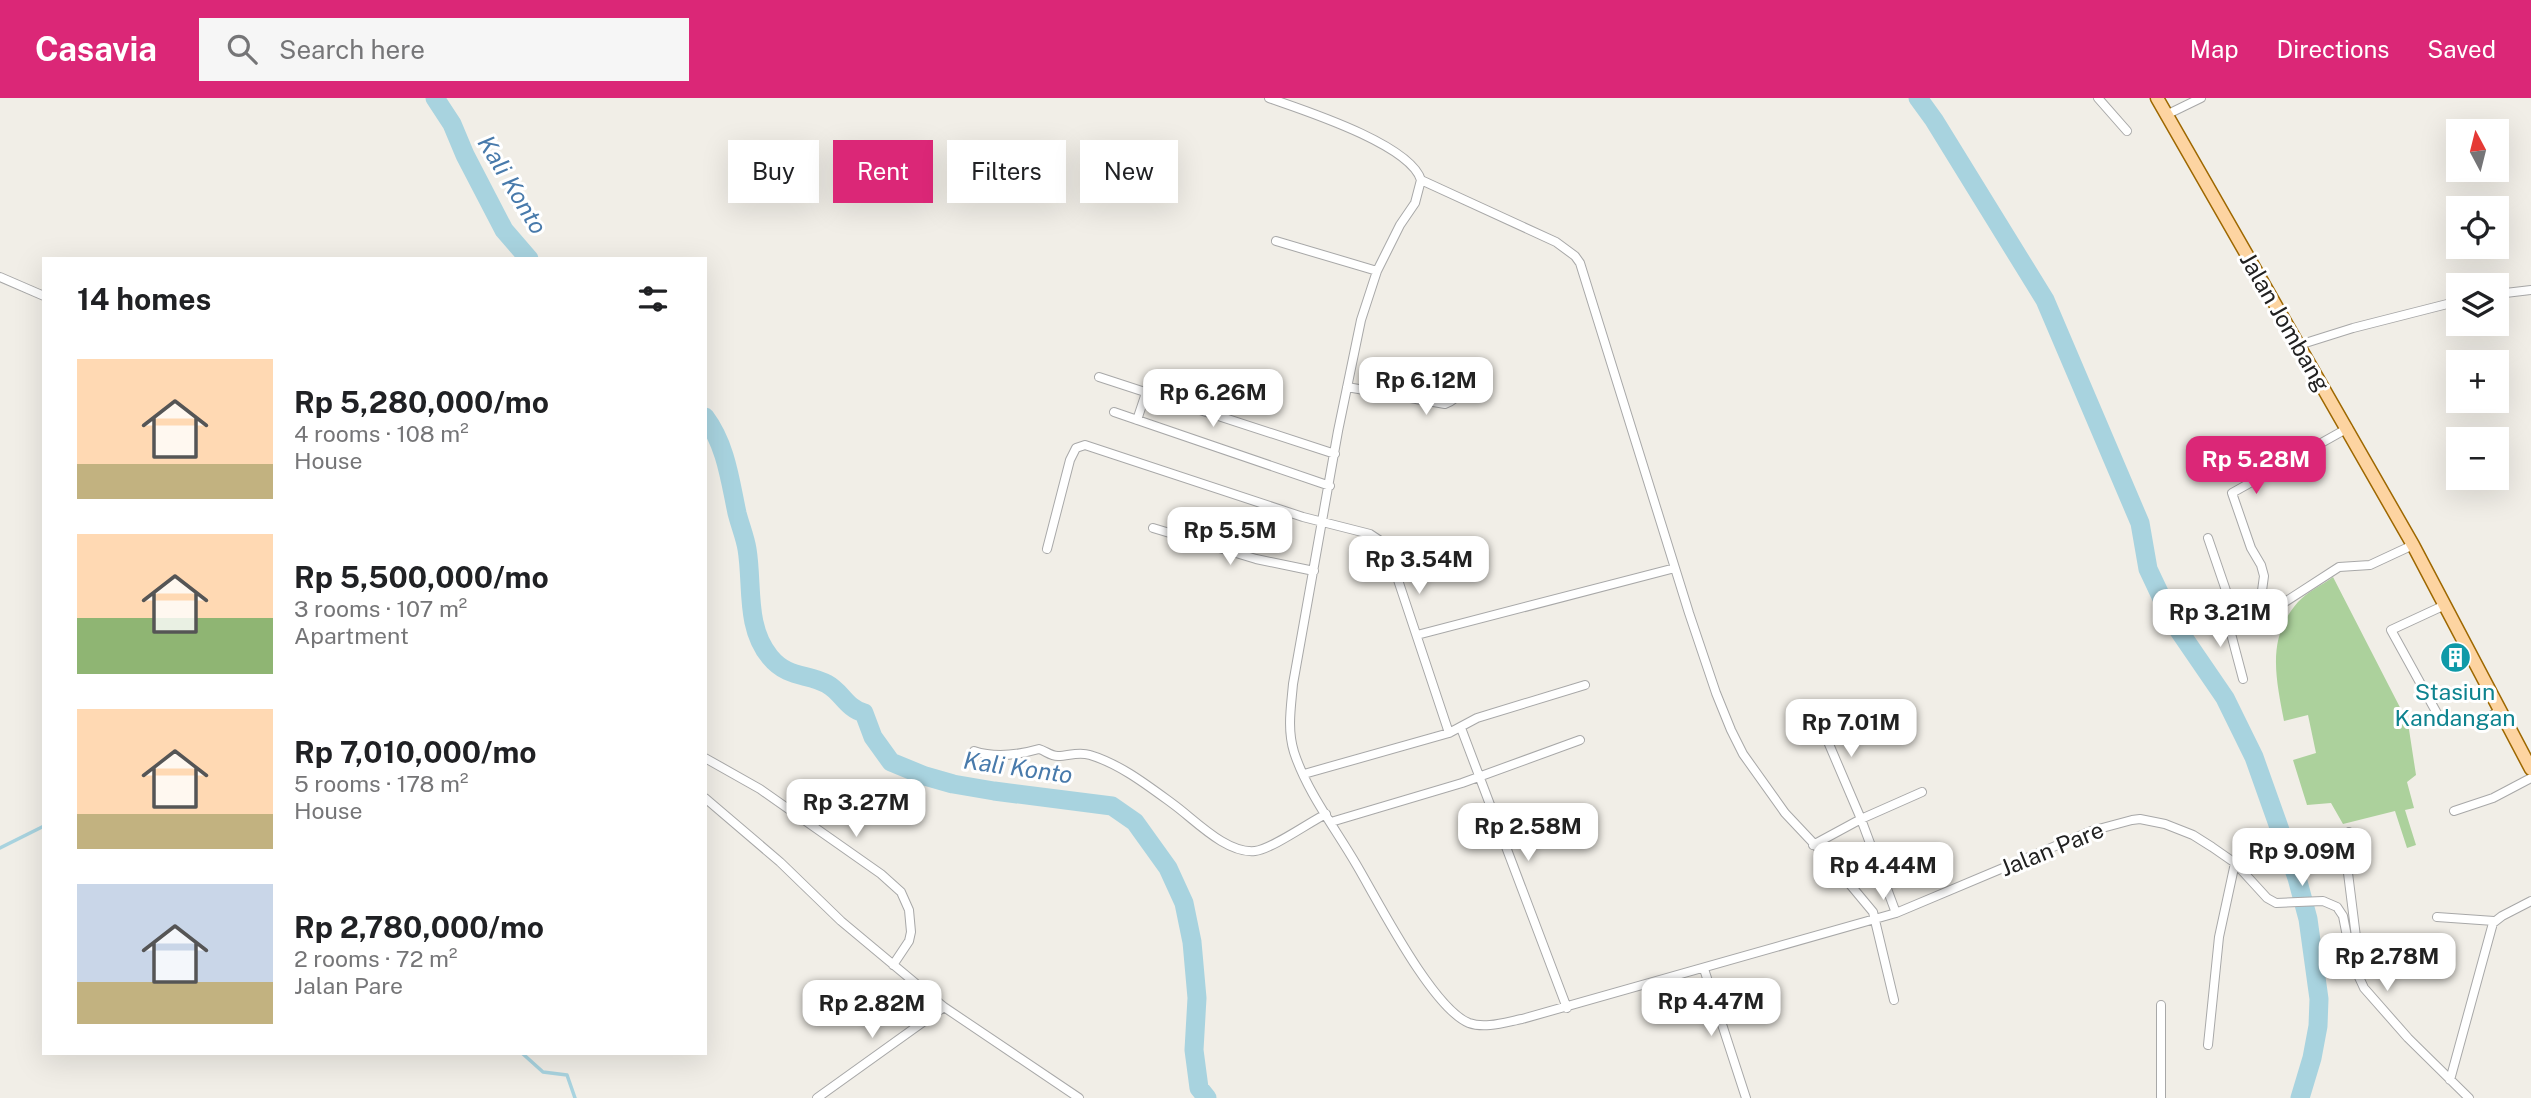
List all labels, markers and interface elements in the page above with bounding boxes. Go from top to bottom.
search box [199,18,689,81]
text: Casavia [35,30,157,68]
icon: search [223,30,261,68]
text: Search here [279,34,425,65]
text: Map [2190,35,2239,63]
text: Directions [2277,35,2389,63]
text: Saved [2427,35,2496,63]
north arrow [2446,119,2510,182]
map controls [2446,119,2509,490]
water label: Kali Konto [473,130,553,239]
chip: Buy [728,140,819,203]
chip: Rent [833,140,933,203]
chip: Filters [947,140,1066,203]
chip: New [1080,140,1178,203]
button: locate [2446,196,2509,259]
street label: Jalan Jombang [2235,248,2336,396]
button: layers [2446,273,2509,336]
icon: filters [634,280,672,318]
text: 14 homes [77,281,211,317]
button: + [2446,350,2509,413]
pin: Rp 6.12M [1354,358,1498,417]
text: Rp 6.12M [1375,366,1477,393]
pin: Rp 6.26M [1141,370,1285,429]
text: Rp 6.26M [1159,378,1267,405]
text: Rp 5,280,000/mo [294,384,549,420]
icon: home [133,387,217,471]
text: 4 rooms · 108 m² [294,420,469,447]
button: − [2446,427,2509,490]
pin: Rp 5.28M [2184,436,2328,496]
text: Rp 5.28M [2202,445,2310,472]
text: House [294,447,362,474]
pin: Rp 5.5M [1165,508,1295,567]
text: Rp 5.5M [1183,516,1277,543]
pin: Rp 3.54M [1347,536,1491,596]
text: Rp 3.54M [1365,545,1473,572]
text: Rp 5,500,000/mo [294,559,549,595]
icon: home [133,562,217,646]
pin: Rp 3.21M [2148,589,2292,649]
text: 3 rooms · 107 m² [294,595,467,622]
text: Rp 3.21M [2169,598,2271,625]
text: Apartment [294,622,409,649]
building icon: Stasiun Kandangan [2438,641,2472,675]
place label: Stasiun Kandangan [2394,678,2516,731]
pin: Rp 7.01M [1779,700,1923,759]
text: Rp 7.01M [1802,708,1900,735]
text: Rp 7,010,000/mo [294,734,537,770]
icon: home [133,737,217,821]
water label: Kali Konto [962,746,1074,789]
text: 5 rooms · 178 m² [294,770,468,797]
pin: Rp 3.27M [784,780,928,839]
text: Rp 3.27M [802,788,910,815]
text: House [294,797,362,824]
pin: Rp 2.58M [1456,804,1600,863]
text: Rp 2.58M [1474,812,1582,839]
street label: Jalan Pare [1996,816,2107,881]
pin: Rp 9.09M [2230,828,2374,888]
text: Rp 9.09M [2248,837,2356,864]
pin: Rp 4.44M [1811,842,1955,902]
text: Rp 4.44M [1829,851,1937,878]
text: Rp 2,780,000/mo [294,909,544,945]
icon: home [133,912,217,996]
pin: Rp 2.78M [2315,934,2459,993]
text: Rp 2.78M [2335,942,2439,969]
text: 2 rooms · 72 m² [294,945,457,972]
text: Jalan Pare [294,972,403,999]
pin: Rp 4.47M [1639,978,1783,1038]
pin: Rp 2.82M [800,981,944,1040]
text: Rp 4.47M [1658,987,1764,1014]
text: Rp 2.82M [819,989,925,1016]

